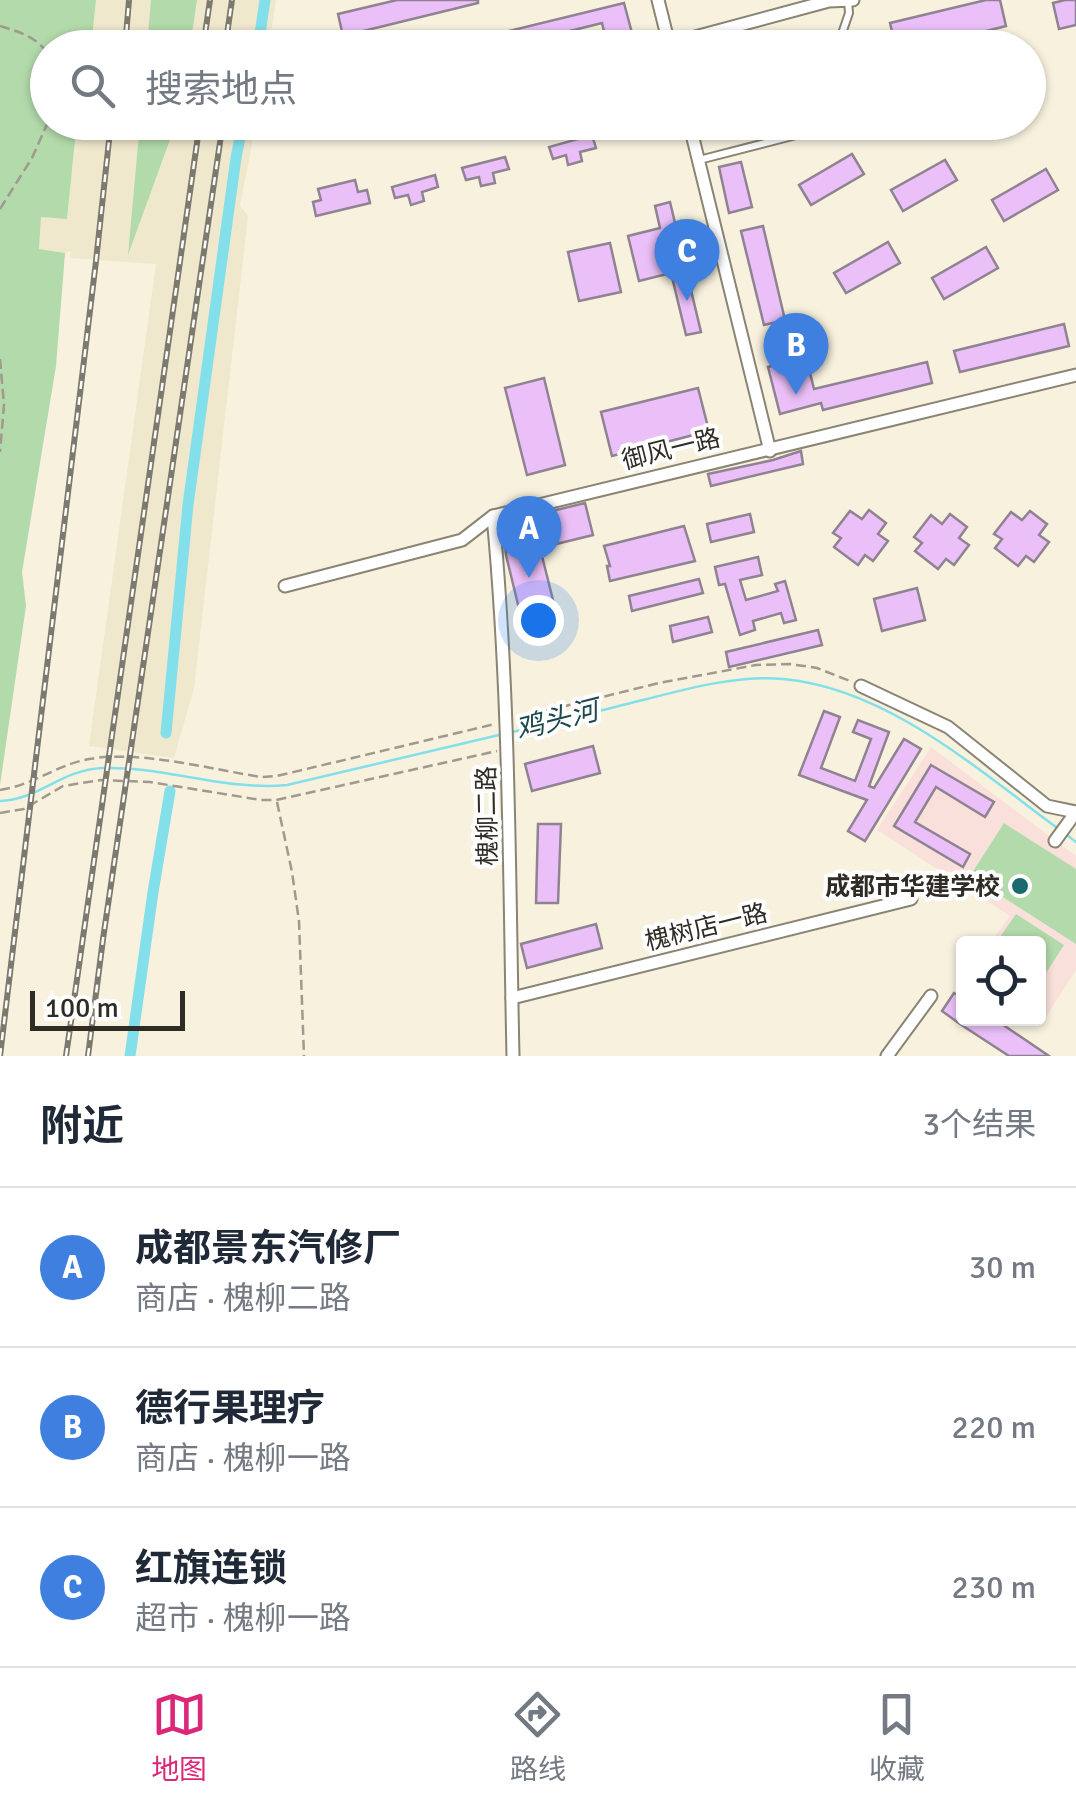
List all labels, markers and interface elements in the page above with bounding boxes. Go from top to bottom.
search box [30,30,1046,140]
icon: search [65,58,120,113]
text: 搜索地点 [145,66,297,113]
pin: C [654,218,720,301]
pin: B [764,312,828,395]
street label: 御风一路 [619,422,723,476]
pin: A [496,496,562,578]
your location [513,595,564,646]
water label: 鸡头河 [512,692,607,747]
street label: 槐柳二路 [471,766,503,866]
place label: 成都市华建学校 [825,871,1000,902]
marker: 成都市华建学校 [1009,875,1031,897]
street label: 槐树店一路 [642,897,770,957]
map controls [956,936,1046,1026]
button: locate [956,936,1046,1026]
scale bar [30,986,185,1030]
text: 100 m [45,991,119,1025]
text: 附近 [40,1101,124,1152]
text: 3个结果 [923,1105,1036,1144]
text: 成都景东汽修厂 [135,1225,401,1272]
text: A [62,1248,83,1287]
text: 30 m [969,1248,1036,1287]
text: 商店 · 槐柳二路 [135,1279,351,1318]
text: 德行果理疗 [135,1385,325,1432]
text: B [63,1408,82,1447]
text: 220 m [952,1408,1036,1447]
text: 商店 · 槐柳一路 [135,1439,351,1478]
text: 红旗连锁 [135,1545,287,1592]
text: C [63,1568,82,1607]
text: 230 m [952,1568,1036,1607]
text: 超市 · 槐柳一路 [135,1599,351,1638]
tab: 地图 [151,1687,207,1787]
tab: 路线 [510,1687,566,1787]
tab: 收藏 [869,1687,925,1787]

